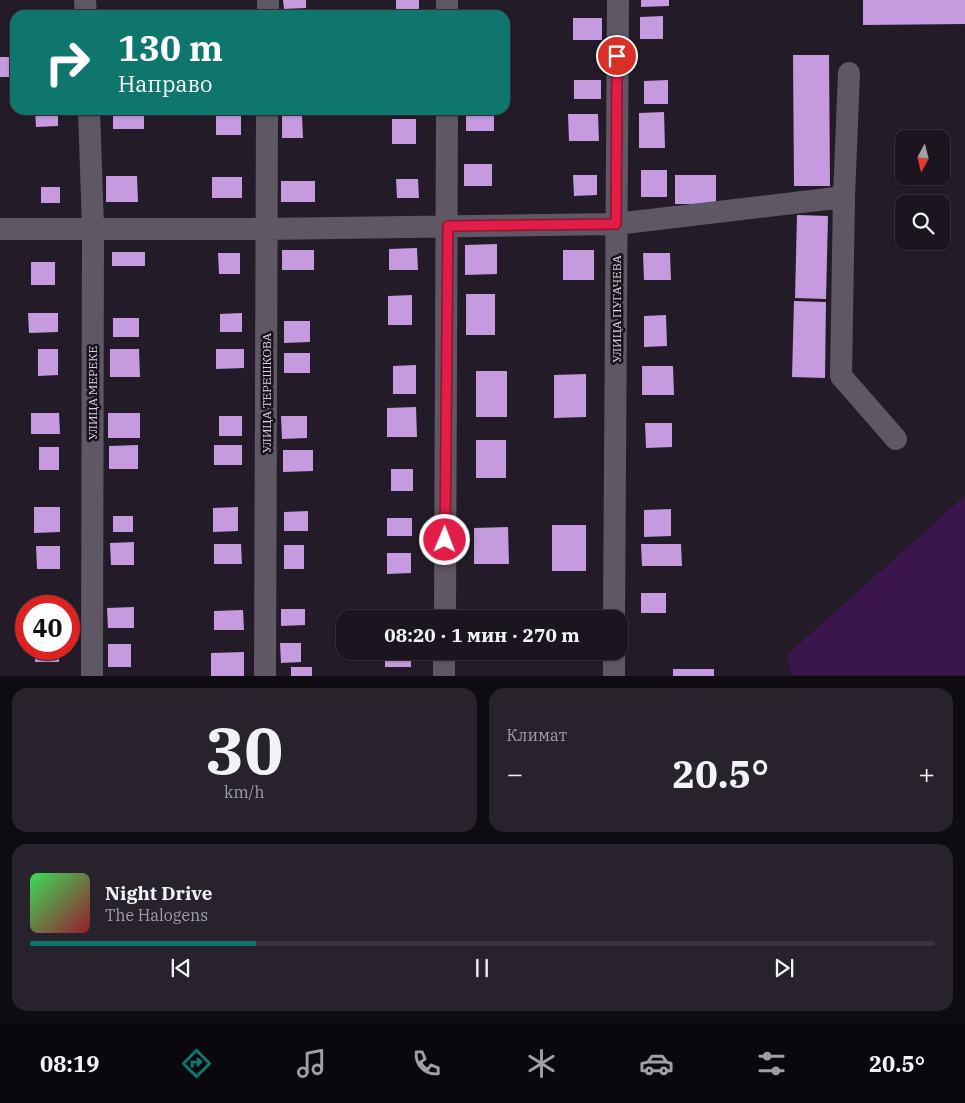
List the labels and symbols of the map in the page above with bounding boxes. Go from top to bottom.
pin [596,35,638,77]
north arrow [895,130,950,185]
street label: УЛИЦА ПУГАЧЕВА [609,254,624,363]
street label: УЛИЦА ТЕРЕШКОВА [259,332,274,453]
street label: УЛИЦА МЕРЕКЕ [85,346,100,440]
position arrow [418,513,470,565]
speed limit sign: 40 [15,595,80,660]

